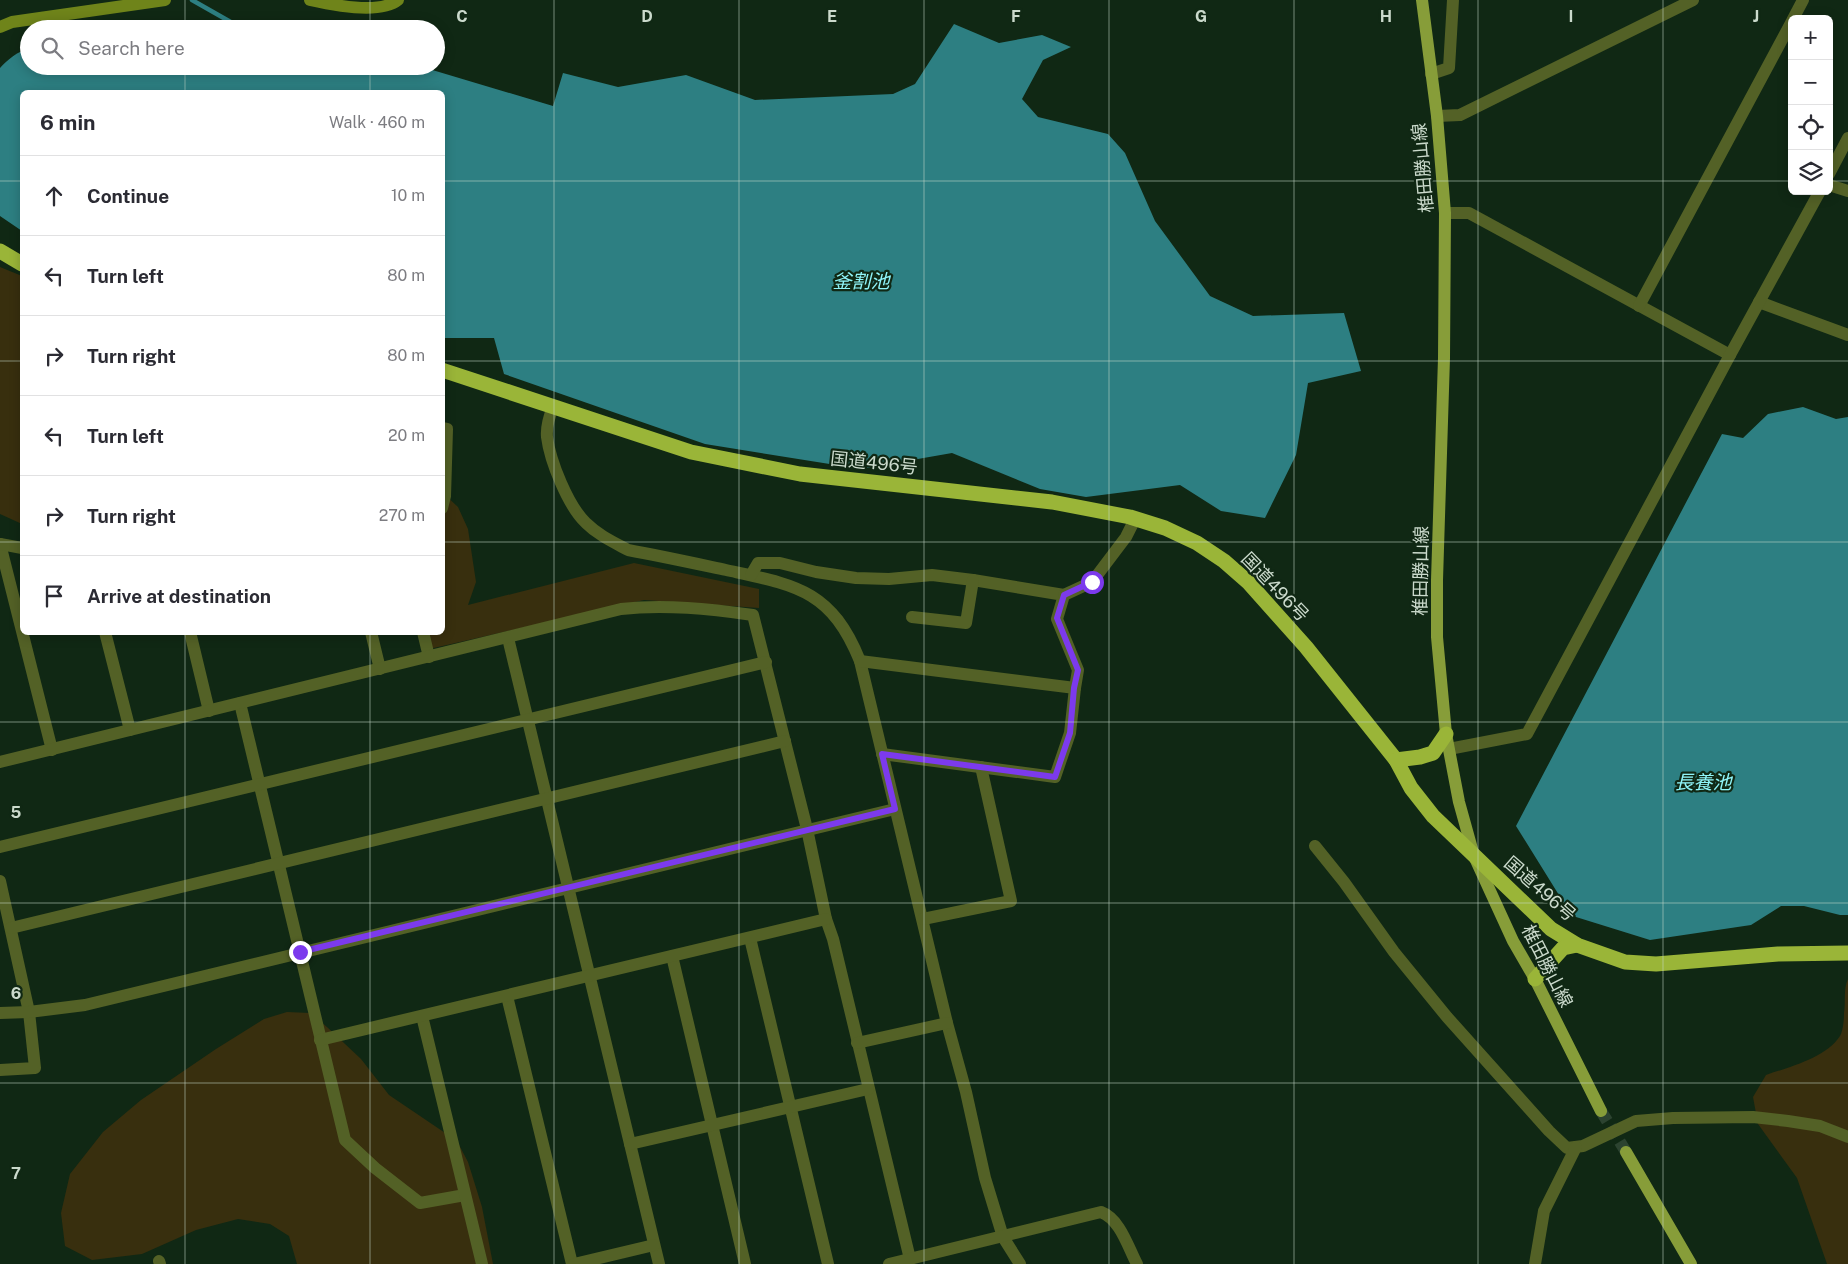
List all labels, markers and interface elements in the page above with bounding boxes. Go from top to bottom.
text: C [456,7,468,26]
text: D [641,7,653,26]
text: E [827,7,837,26]
text: F [1011,7,1021,26]
text: G [1195,7,1207,26]
text: H [1380,7,1392,26]
text: I [1569,7,1573,26]
text: J [1753,7,1759,26]
map controls [1788,15,1833,195]
button: + [1788,15,1833,60]
search box [20,20,445,75]
icon: search [38,34,66,62]
text: Search here [78,37,185,59]
button: − [1788,60,1833,105]
button: locate [1788,105,1833,150]
text: 6 min [40,110,96,135]
text: Walk · 460 m [329,113,425,132]
street label: 椎田勝山線 [1408,122,1437,214]
button: layers [1788,150,1833,195]
icon: ahead [40,182,68,210]
text: Continue [87,185,169,207]
text: 10 m [391,186,425,205]
icon: left [40,262,68,290]
text: Turn left [87,265,164,287]
text: 80 m [387,266,425,285]
water label: 釜割池 [832,270,891,292]
icon: right [40,342,68,370]
text: Turn right [87,345,176,367]
text: 80 m [387,346,425,365]
icon: left [40,422,68,450]
text: Turn left [87,425,164,447]
text: 20 m [388,426,425,445]
street label: 国道496号 [829,447,919,478]
icon: right [40,502,68,530]
text: Turn right [87,505,176,527]
text: 270 m [379,506,425,525]
street label: 椎田勝山線 [1409,526,1432,616]
street label: 国道496号 [1237,548,1313,625]
route start [1081,571,1104,594]
icon: arrive [40,582,68,610]
text: Arrive at destination [87,585,271,607]
water label: 長養池 [1674,771,1733,793]
text: 5 [11,803,22,822]
street label: 国道496号 [1500,852,1580,925]
street label: 椎田勝山線 [1518,921,1577,1011]
route end [289,941,312,964]
text: 6 [11,984,21,1003]
text: 7 [11,1164,21,1183]

